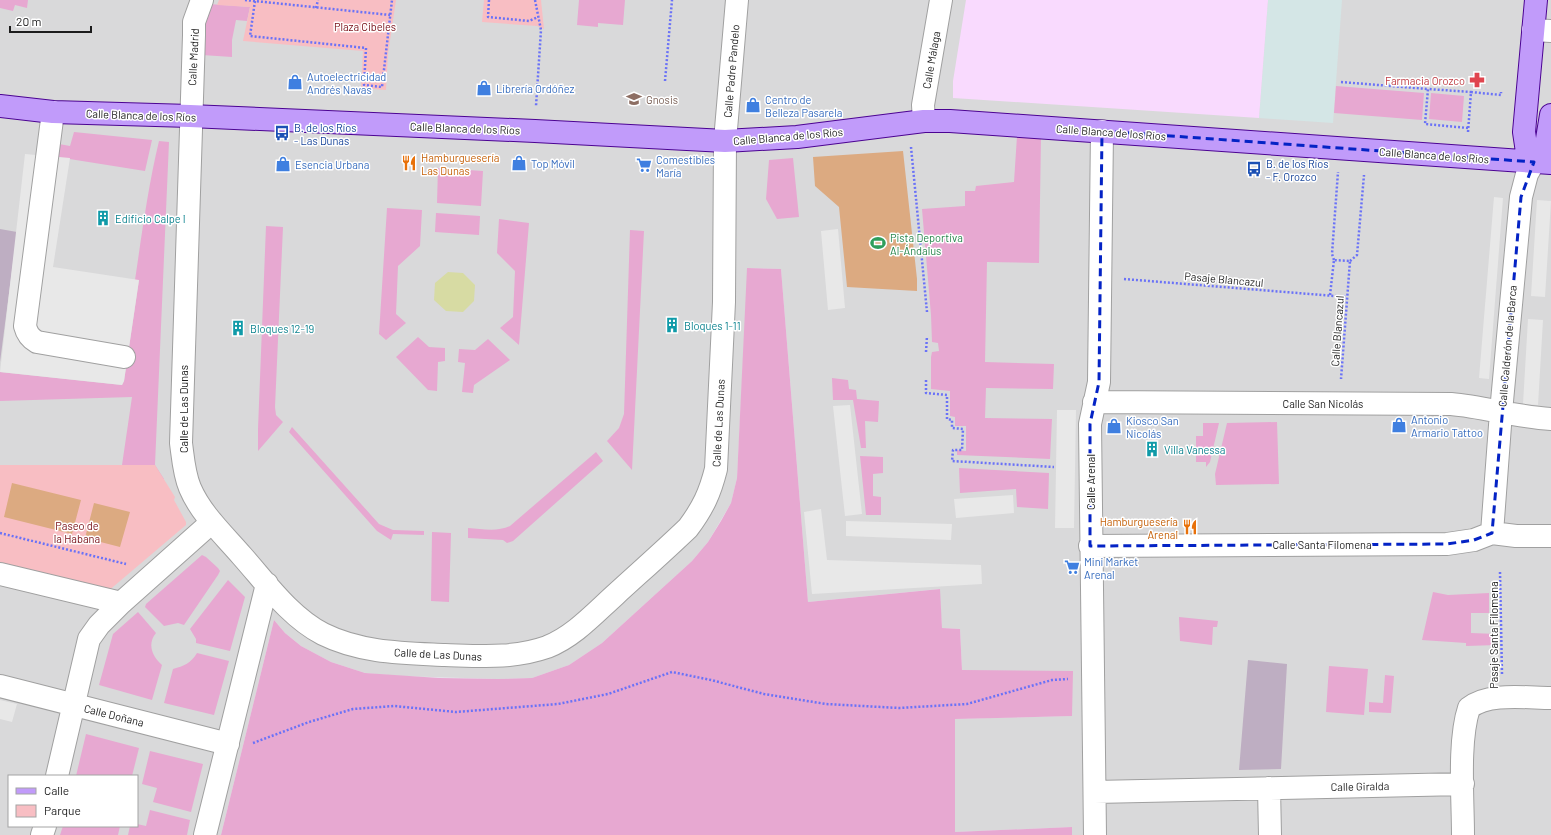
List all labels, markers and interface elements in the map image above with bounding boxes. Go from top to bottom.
scale bar [10,8,91,34]
text: 20 m [16,14,42,28]
park label: Plaza Cibeles [334,20,396,33]
street label: Calle Padre Pandelo [720,24,742,118]
street label: Calle Madrid [185,28,201,86]
street label: Calle Málaga [920,30,942,90]
place label: Autoelectricidad Andrés Navas [307,70,386,96]
pharmacy icon: Farmacia Orozco [1468,71,1486,89]
shop icon: Autoelectricidad Andrés Navas [286,73,304,91]
place label: Farmacia Orozco [1385,74,1465,87]
shop icon: Librería Ordóñez [475,79,493,97]
place label: Librería Ordóñez [496,82,575,95]
school or university icon: Gnosis [625,90,643,108]
place label: Gnosis [646,93,678,106]
place label: Centro de Belleza Pasarela [765,93,842,119]
shop icon: Centro de Belleza Pasarela [744,96,762,114]
street label: Calle Blanca de los Ríos [86,107,196,123]
street label: Calle Blanca de los Ríos [410,120,520,136]
place label: B. de los Ríos - Las Dunas [294,121,356,147]
street label: Calle Blanca de los Ríos [1056,122,1166,142]
bus stop icon: B. de los Ríos - Las Dunas [273,124,291,142]
street label: Calle Blanca de los Ríos [733,125,843,147]
street label: Calle Blanca de los Ríos [1379,145,1489,165]
place label: Hamburguesería Las Dunas [421,151,499,177]
place label: Comestibles María [656,153,715,179]
restaurant icon: Hamburguesería Las Dunas [400,154,418,172]
shop icon: Top Móvil [510,154,528,172]
shop icon: Esencia Urbana [274,155,292,173]
supermarket icon: Comestibles María [635,156,653,174]
place label: Top Móvil [531,157,575,170]
place label: B. de los Ríos - F. Orozco [1266,157,1328,183]
place label: Esencia Urbana [295,158,369,171]
bus stop icon: B. de los Ríos - F. Orozco [1245,160,1263,178]
building icon: Edificio Calpe I [94,209,112,227]
place label: Edificio Calpe I [115,212,186,225]
place label: Pista Deportiva Al-Ándalus [890,231,963,257]
sports icon: Pista Deportiva Al-Ándalus [869,234,887,252]
street label: Pasaje Blancazul [1184,269,1264,289]
street label: Calle Calderón de la Barca [1495,285,1519,407]
street label: Calle Blancazul [1328,295,1346,367]
building icon: Bloques 1-11 [663,316,681,334]
building icon: Bloques 12-19 [229,319,247,337]
place label: Bloques 1-11 [684,319,741,332]
place label: Bloques 12-19 [250,322,315,335]
street label: Calle de Las Dunas [177,365,190,453]
street label: Calle de Las Dunas [709,379,727,467]
street label: Calle San Nicolás [1283,397,1363,410]
place label: Antonio Armario Tattoo [1411,413,1483,439]
place label: Kiosco San Nicolás [1126,414,1179,440]
shop icon: Antonio Armario Tattoo [1390,416,1408,434]
shop icon: Kiosco San Nicolás [1105,417,1123,435]
building icon: Villa Vanessa [1143,440,1161,458]
place label: Villa Vanessa [1164,443,1225,456]
street label: Calle Arenal [1084,454,1097,510]
place label: Hamburguesería Arenal [1100,515,1178,541]
restaurant icon: Hamburguesería Arenal [1181,518,1199,536]
park label: Paseo de la Habana [54,519,100,545]
street label: Calle Santa Filomena [1272,538,1372,551]
place label: Mini Market Arenal [1084,555,1138,581]
supermarket icon: Mini Market Arenal [1063,558,1081,576]
street label: Pasaje Santa Filomena [1487,581,1500,689]
street label: Calle de Las Dunas [394,645,482,663]
street label: Calle Doñana [83,701,145,729]
legend [8,775,138,827]
street label: Calle Giralda [1331,779,1389,793]
text: Calle [44,783,69,797]
text: Parque [44,803,81,817]

